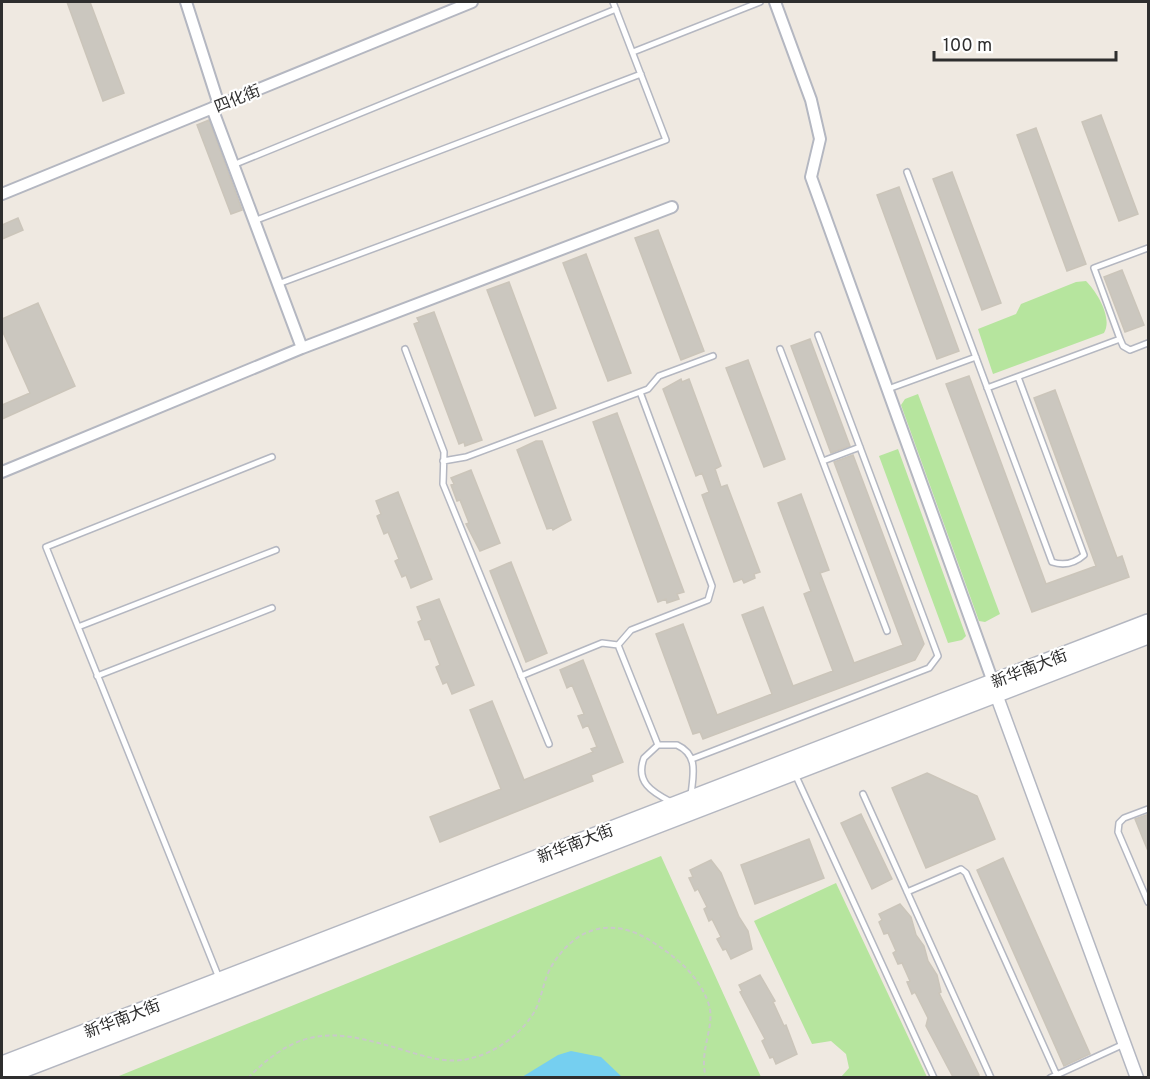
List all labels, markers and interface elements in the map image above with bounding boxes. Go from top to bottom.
scale bar [934,24,1116,62]
text: 100 m [943,35,992,58]
street label: 四化街 [212,82,264,118]
street label: 新华南大街 [989,646,1071,694]
street label: 新华南大街 [535,821,617,869]
street label: 新华南大街 [82,996,164,1044]

